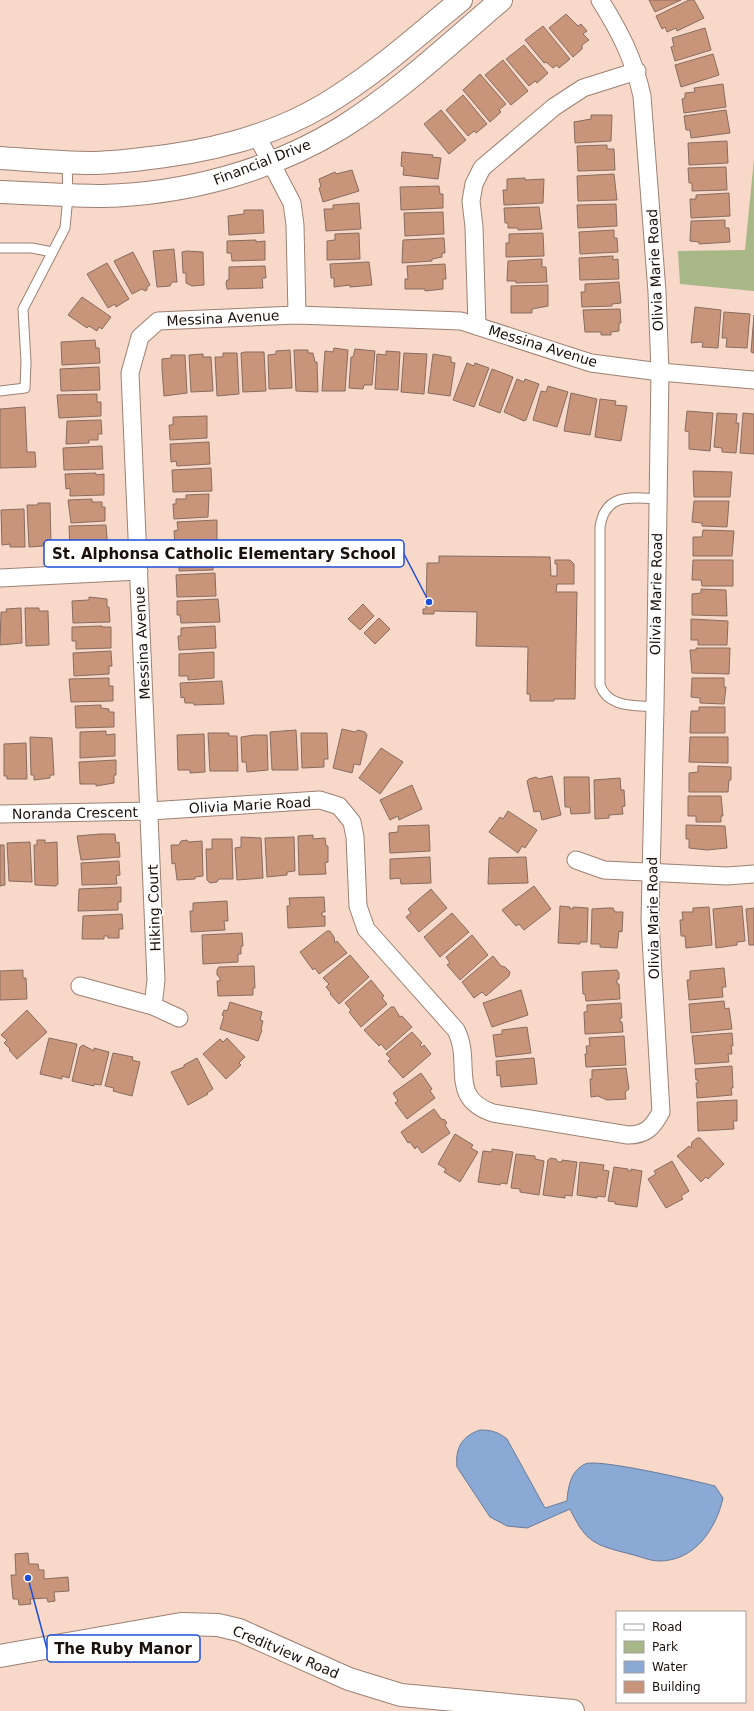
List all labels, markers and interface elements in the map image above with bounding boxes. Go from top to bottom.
street label: Financial Drive [211,136,313,188]
street label: Olivia Marie Road [644,208,666,332]
street label: Messina Avenue [166,307,280,329]
street label: Messina Avenue [487,322,599,370]
street label: Olivia Marie Road [647,533,665,655]
callout: St. Alphonsa Catholic Elementary School [44,540,404,567]
text: St. Alphonsa Catholic Elementary School [52,545,396,563]
street label: Messina Avenue [131,586,153,700]
street label: Olivia Marie Road [188,794,312,816]
street label: Noranda Crescent [12,804,139,822]
street label: Olivia Marie Road [644,857,662,979]
street label: Hiking Court [144,864,164,952]
legend [616,1611,746,1703]
text: Road [652,1620,682,1634]
street label: Creditview Road [230,1622,342,1682]
callout: The Ruby Manor [47,1635,200,1662]
text: The Ruby Manor [54,1640,192,1658]
text: Park [652,1640,678,1654]
text: Water [652,1660,688,1674]
text: Building [652,1680,701,1694]

